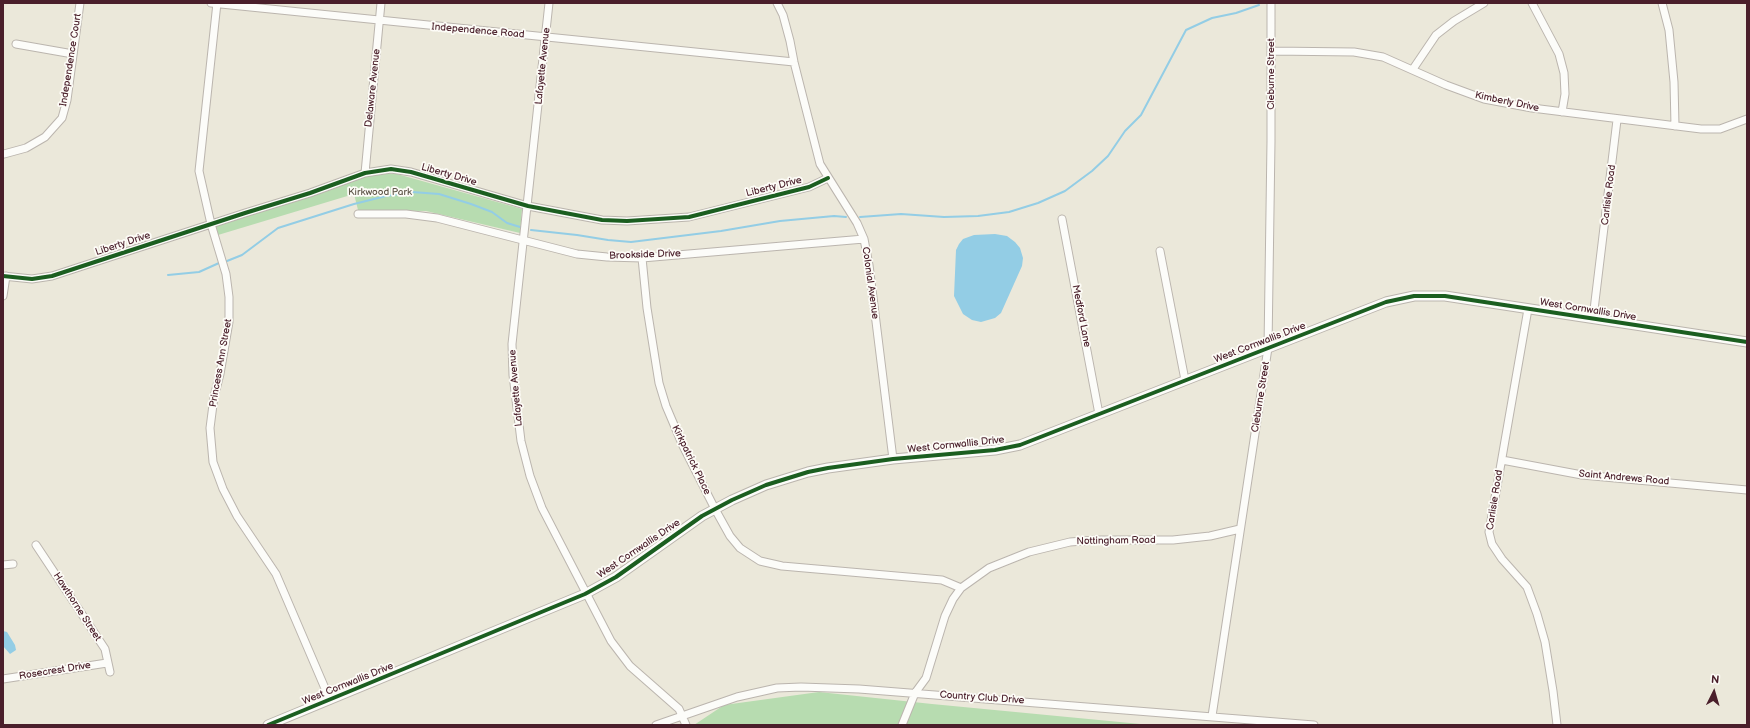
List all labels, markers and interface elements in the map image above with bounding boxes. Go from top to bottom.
street label: Independence Court [58,13,84,107]
street label: Independence Road [431,21,525,41]
street label: Lafayette Avenue [533,27,553,105]
street label: Cleburne Street [1265,38,1277,110]
street label: Delaware Avenue [363,48,383,128]
street label: Kimberly Drive [1474,89,1540,115]
street label: Liberty Drive [420,161,478,189]
street label: Carlisle Road [1599,164,1619,226]
street label: Liberty Drive [745,174,803,200]
park label: Kirkwood Park [348,186,412,198]
street label: Liberty Drive [94,229,152,259]
street label: Colonial Avenue [859,246,881,320]
street label: Brookside Drive [609,248,681,262]
street label: Medford Lane [1069,284,1093,348]
street label: West Cornwallis Drive [1539,296,1637,324]
street label: Princess Ann Street [207,318,235,408]
street label: West Cornwallis Drive [1212,320,1308,366]
street label: Lafayette Avenue [507,349,525,427]
street label: Cleburne Street [1249,361,1273,433]
street label: Kirkpatrick Place [669,423,713,497]
street label: West Cornwallis Drive [907,434,1005,456]
street label: Saint Andrews Road [1578,468,1670,488]
street label: Carlisle Road [1484,469,1506,531]
street label: West Cornwallis Drive [595,517,683,581]
street label: Nottingham Road [1076,534,1156,548]
street label: Hawthorne Street [50,570,104,644]
street label: Rosecrest Drive [18,659,92,683]
street label: West Cornwallis Drive [301,660,395,708]
north arrow [1694,672,1734,712]
text: N [1710,673,1720,686]
street label: Country Club Drive [939,689,1025,707]

